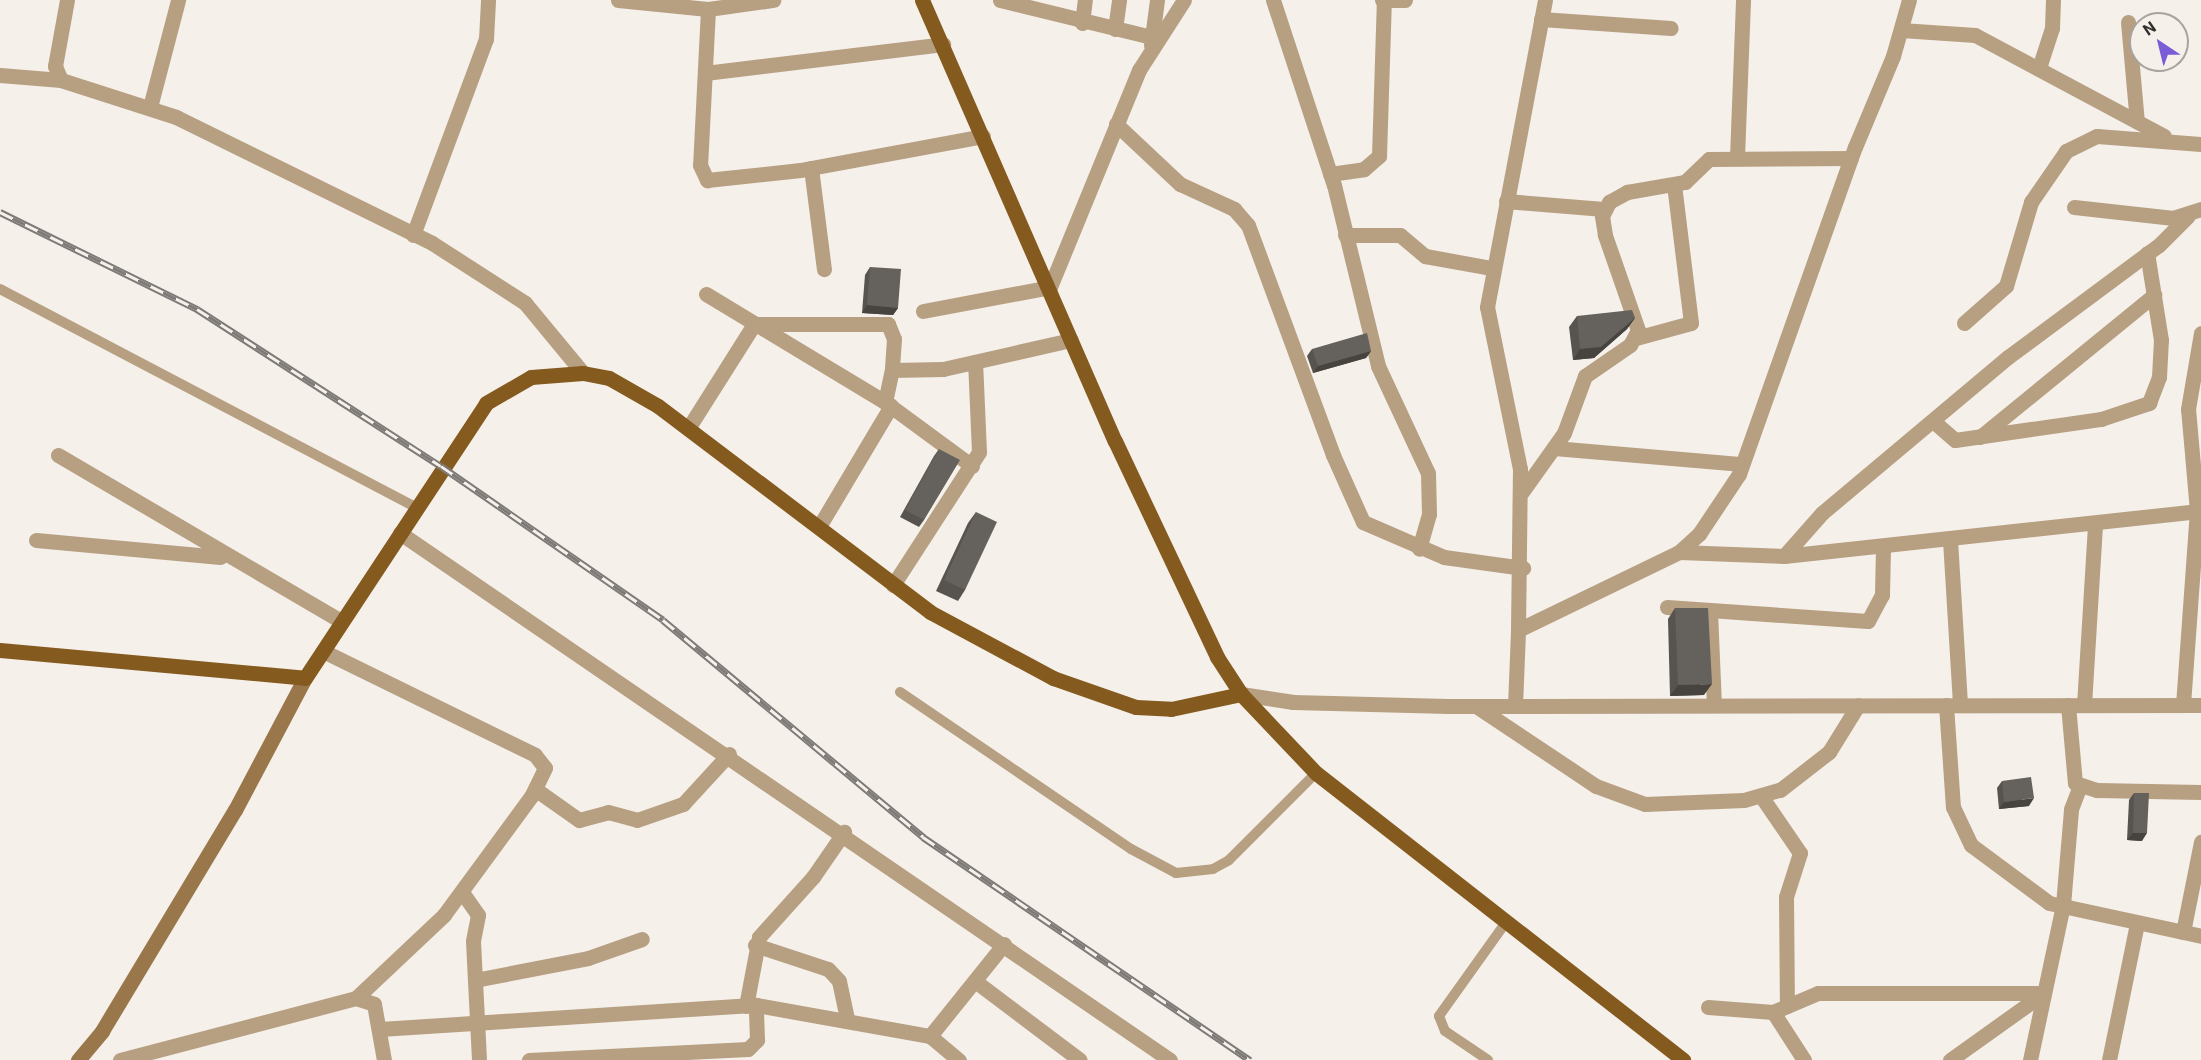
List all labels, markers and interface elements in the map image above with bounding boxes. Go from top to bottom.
north arrow [2129,12,2189,72]
text: N [2139,17,2160,40]

